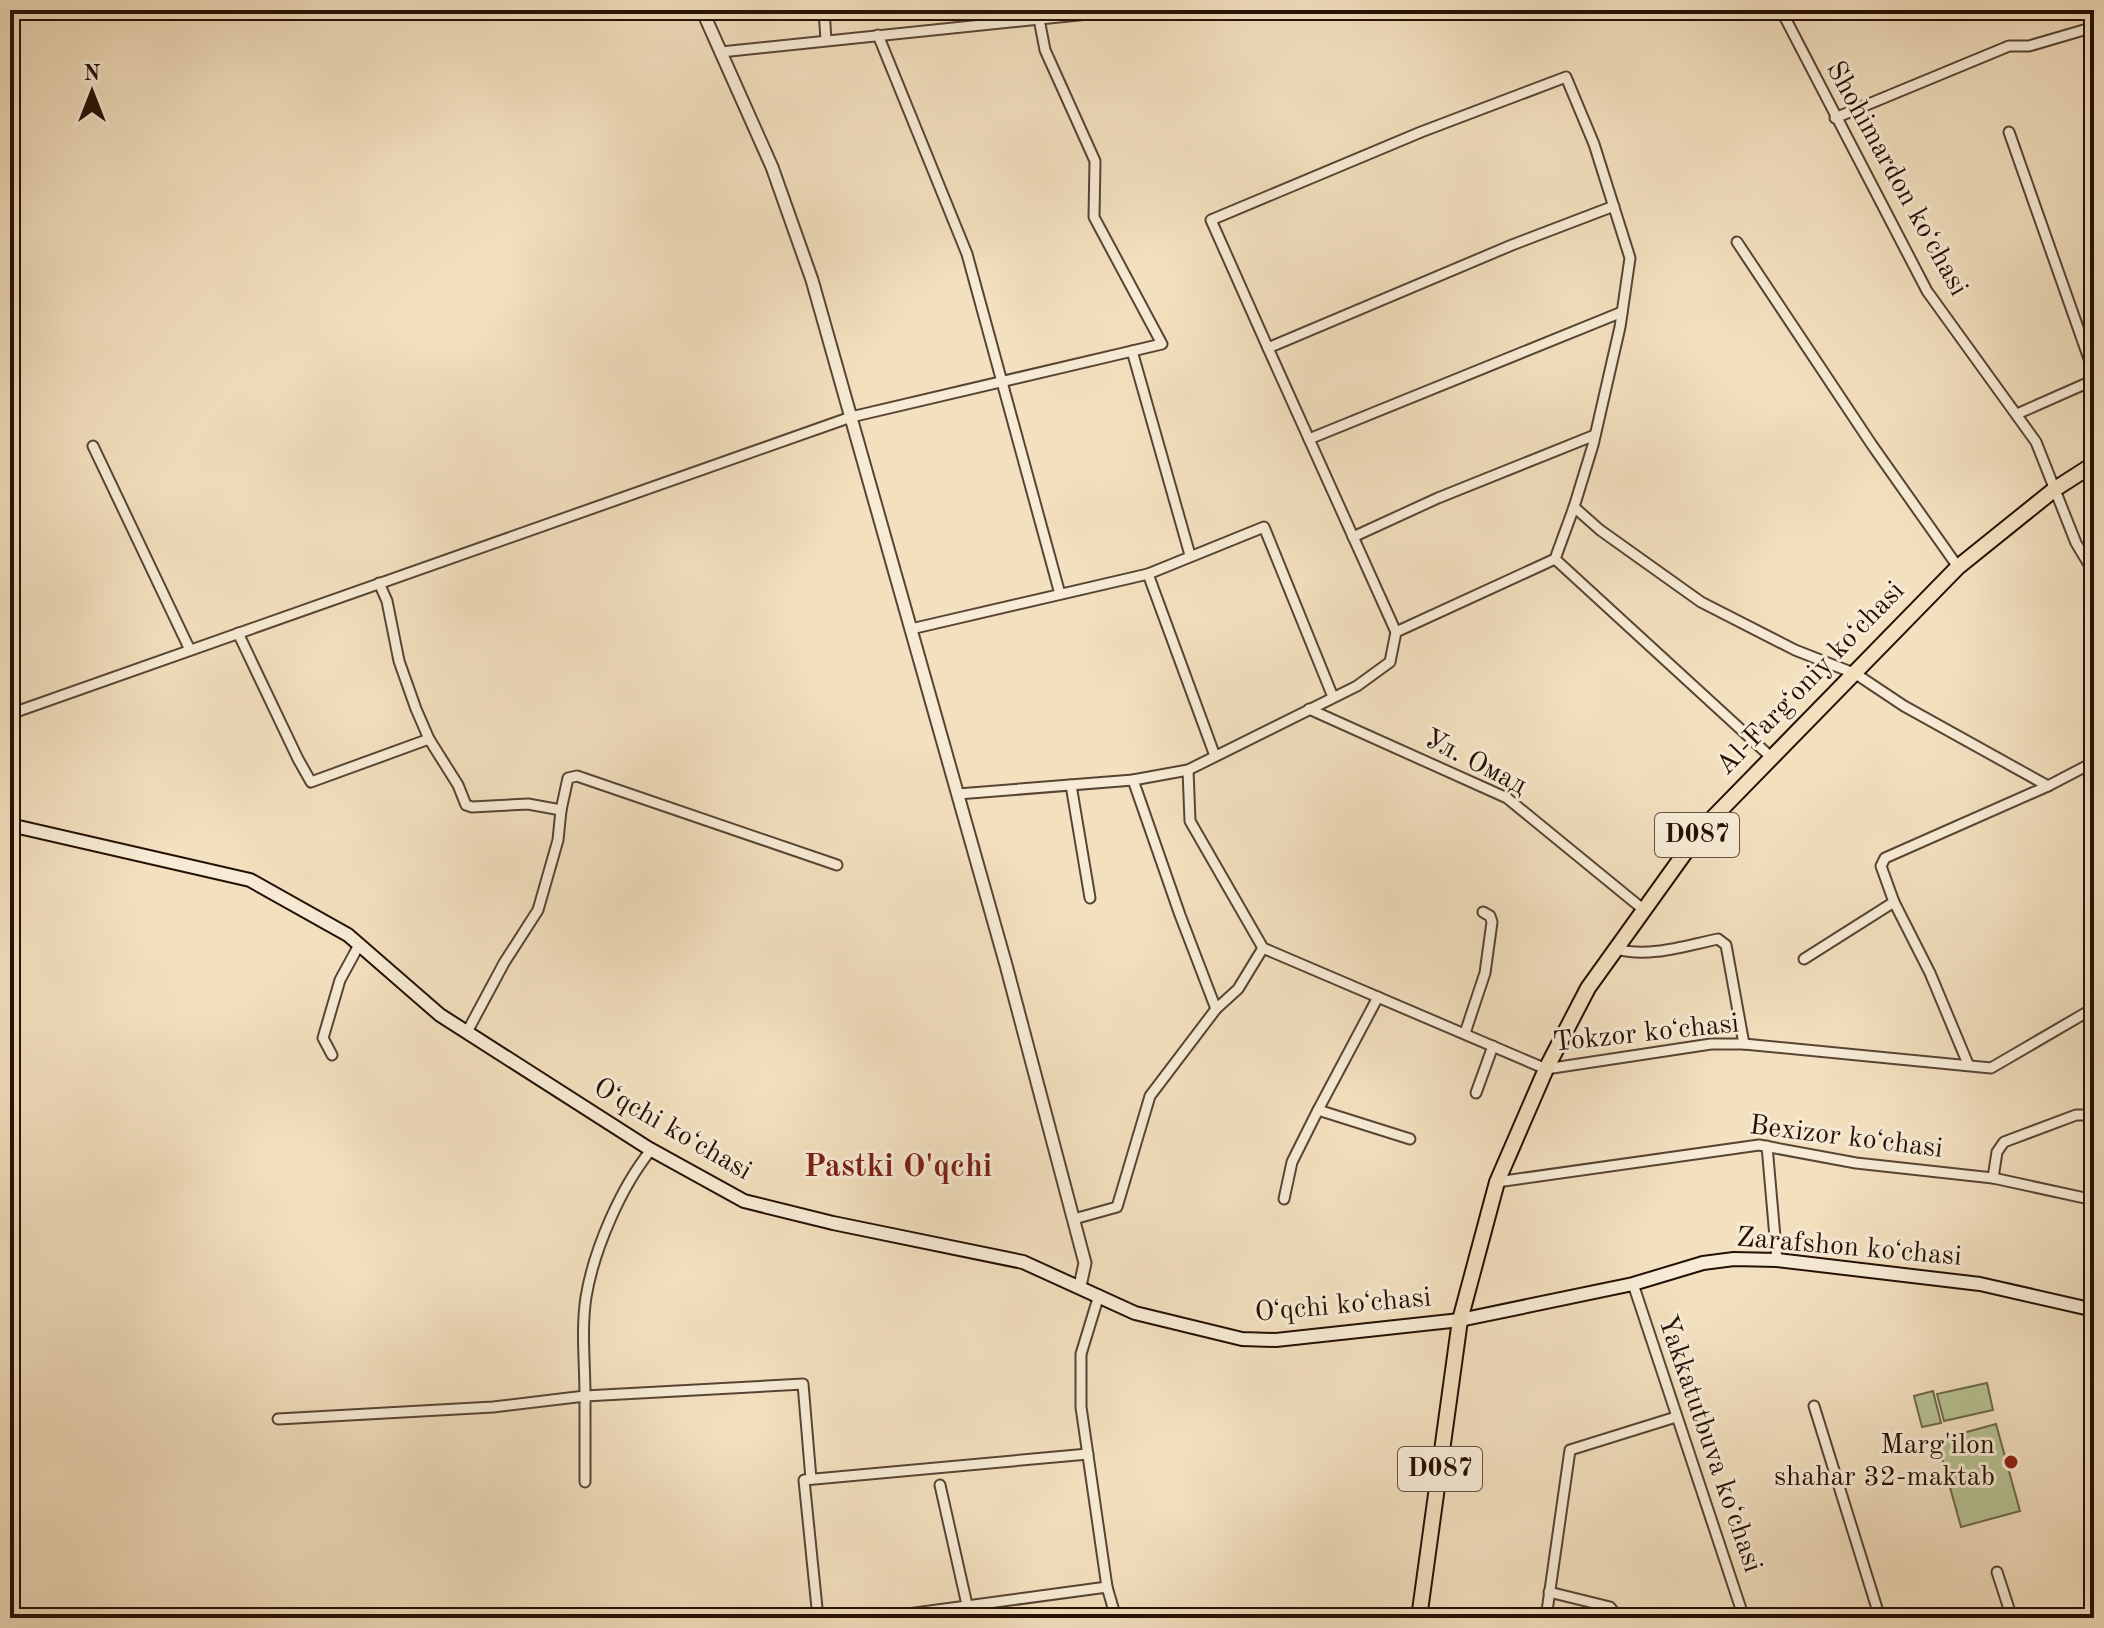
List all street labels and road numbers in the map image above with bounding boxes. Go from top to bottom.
street label: Shohimardon koʻchasi [1820,57,1972,301]
street label: Al-Fargʻoniy koʻchasi [1712,577,1910,781]
street label: Ул. Омад [1419,725,1531,801]
road number: D087 [1655,813,1739,857]
street label: Tokzor koʻchasi [1551,1010,1741,1058]
street label: Oʻqchi koʻchasi [588,1074,756,1186]
street label: Bexizor koʻchasi [1748,1112,1944,1164]
street label: Zarafshon koʻchasi [1735,1224,1963,1272]
street label: Oʻqchi koʻchasi [1254,1284,1432,1328]
street label: Yakkatutbuva koʻchasi [1652,1312,1766,1576]
road number: D087 [1398,1447,1482,1491]

